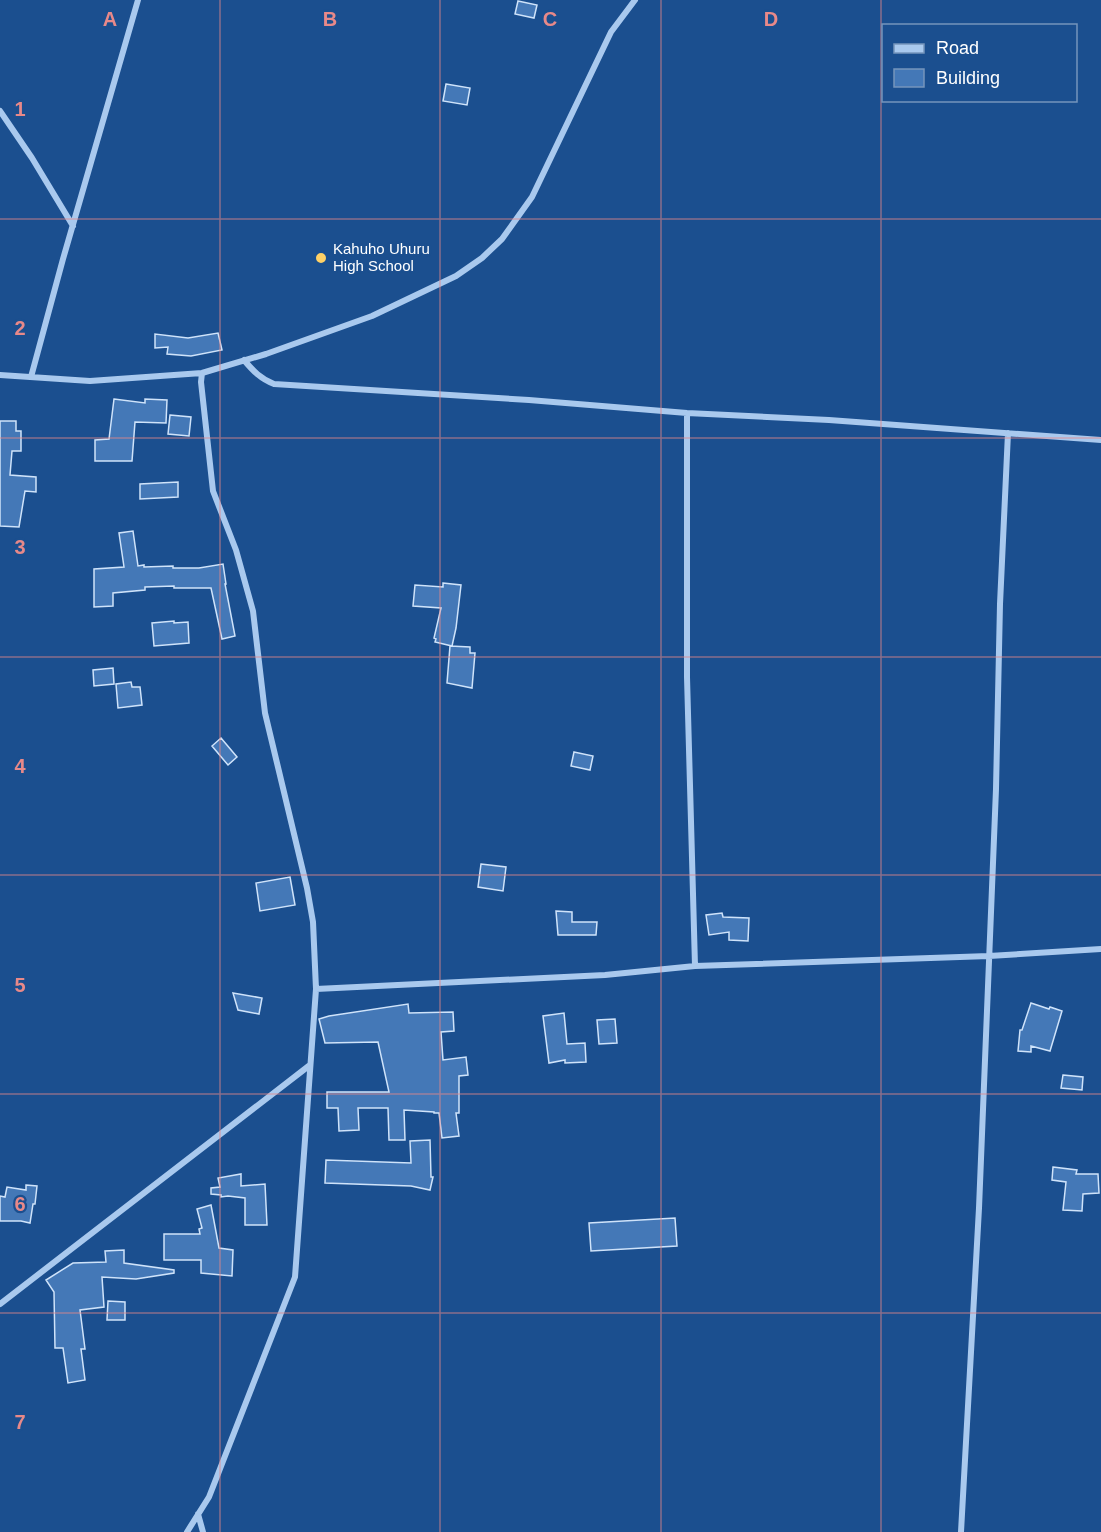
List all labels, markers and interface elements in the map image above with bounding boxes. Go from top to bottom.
text: A [103,8,117,30]
text: B [323,8,337,30]
text: C [543,8,557,30]
text: D [764,8,778,30]
legend [882,24,1077,102]
text: Road [936,38,979,58]
text: Building [936,68,1000,88]
text: 1 [14,98,26,120]
place label: Kahuho Uhuru High School [333,240,430,274]
marker: Kahuho Uhuru High School [314,251,328,265]
text: 2 [14,317,26,339]
text: 3 [14,536,26,558]
text: 4 [14,755,26,777]
text: 5 [14,974,26,996]
text: 6 [14,1193,26,1215]
text: 7 [14,1411,26,1433]

